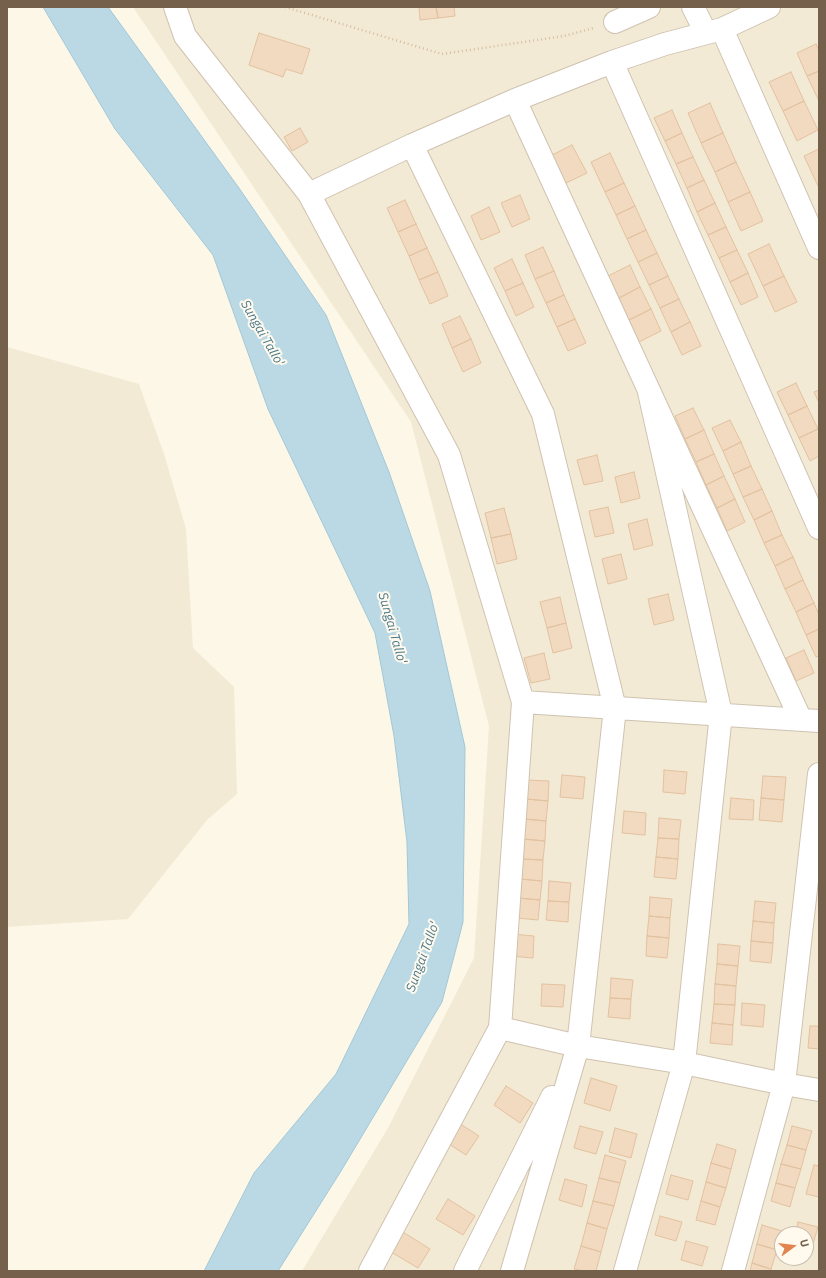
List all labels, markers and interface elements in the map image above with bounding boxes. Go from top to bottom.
water label: Sungai Tallo' [237,297,287,369]
water label: Sungai Tallo' [374,591,410,665]
water label: Sungai Tallo' [403,920,443,994]
north arrow [774,1226,814,1266]
text: U [797,1238,812,1249]

